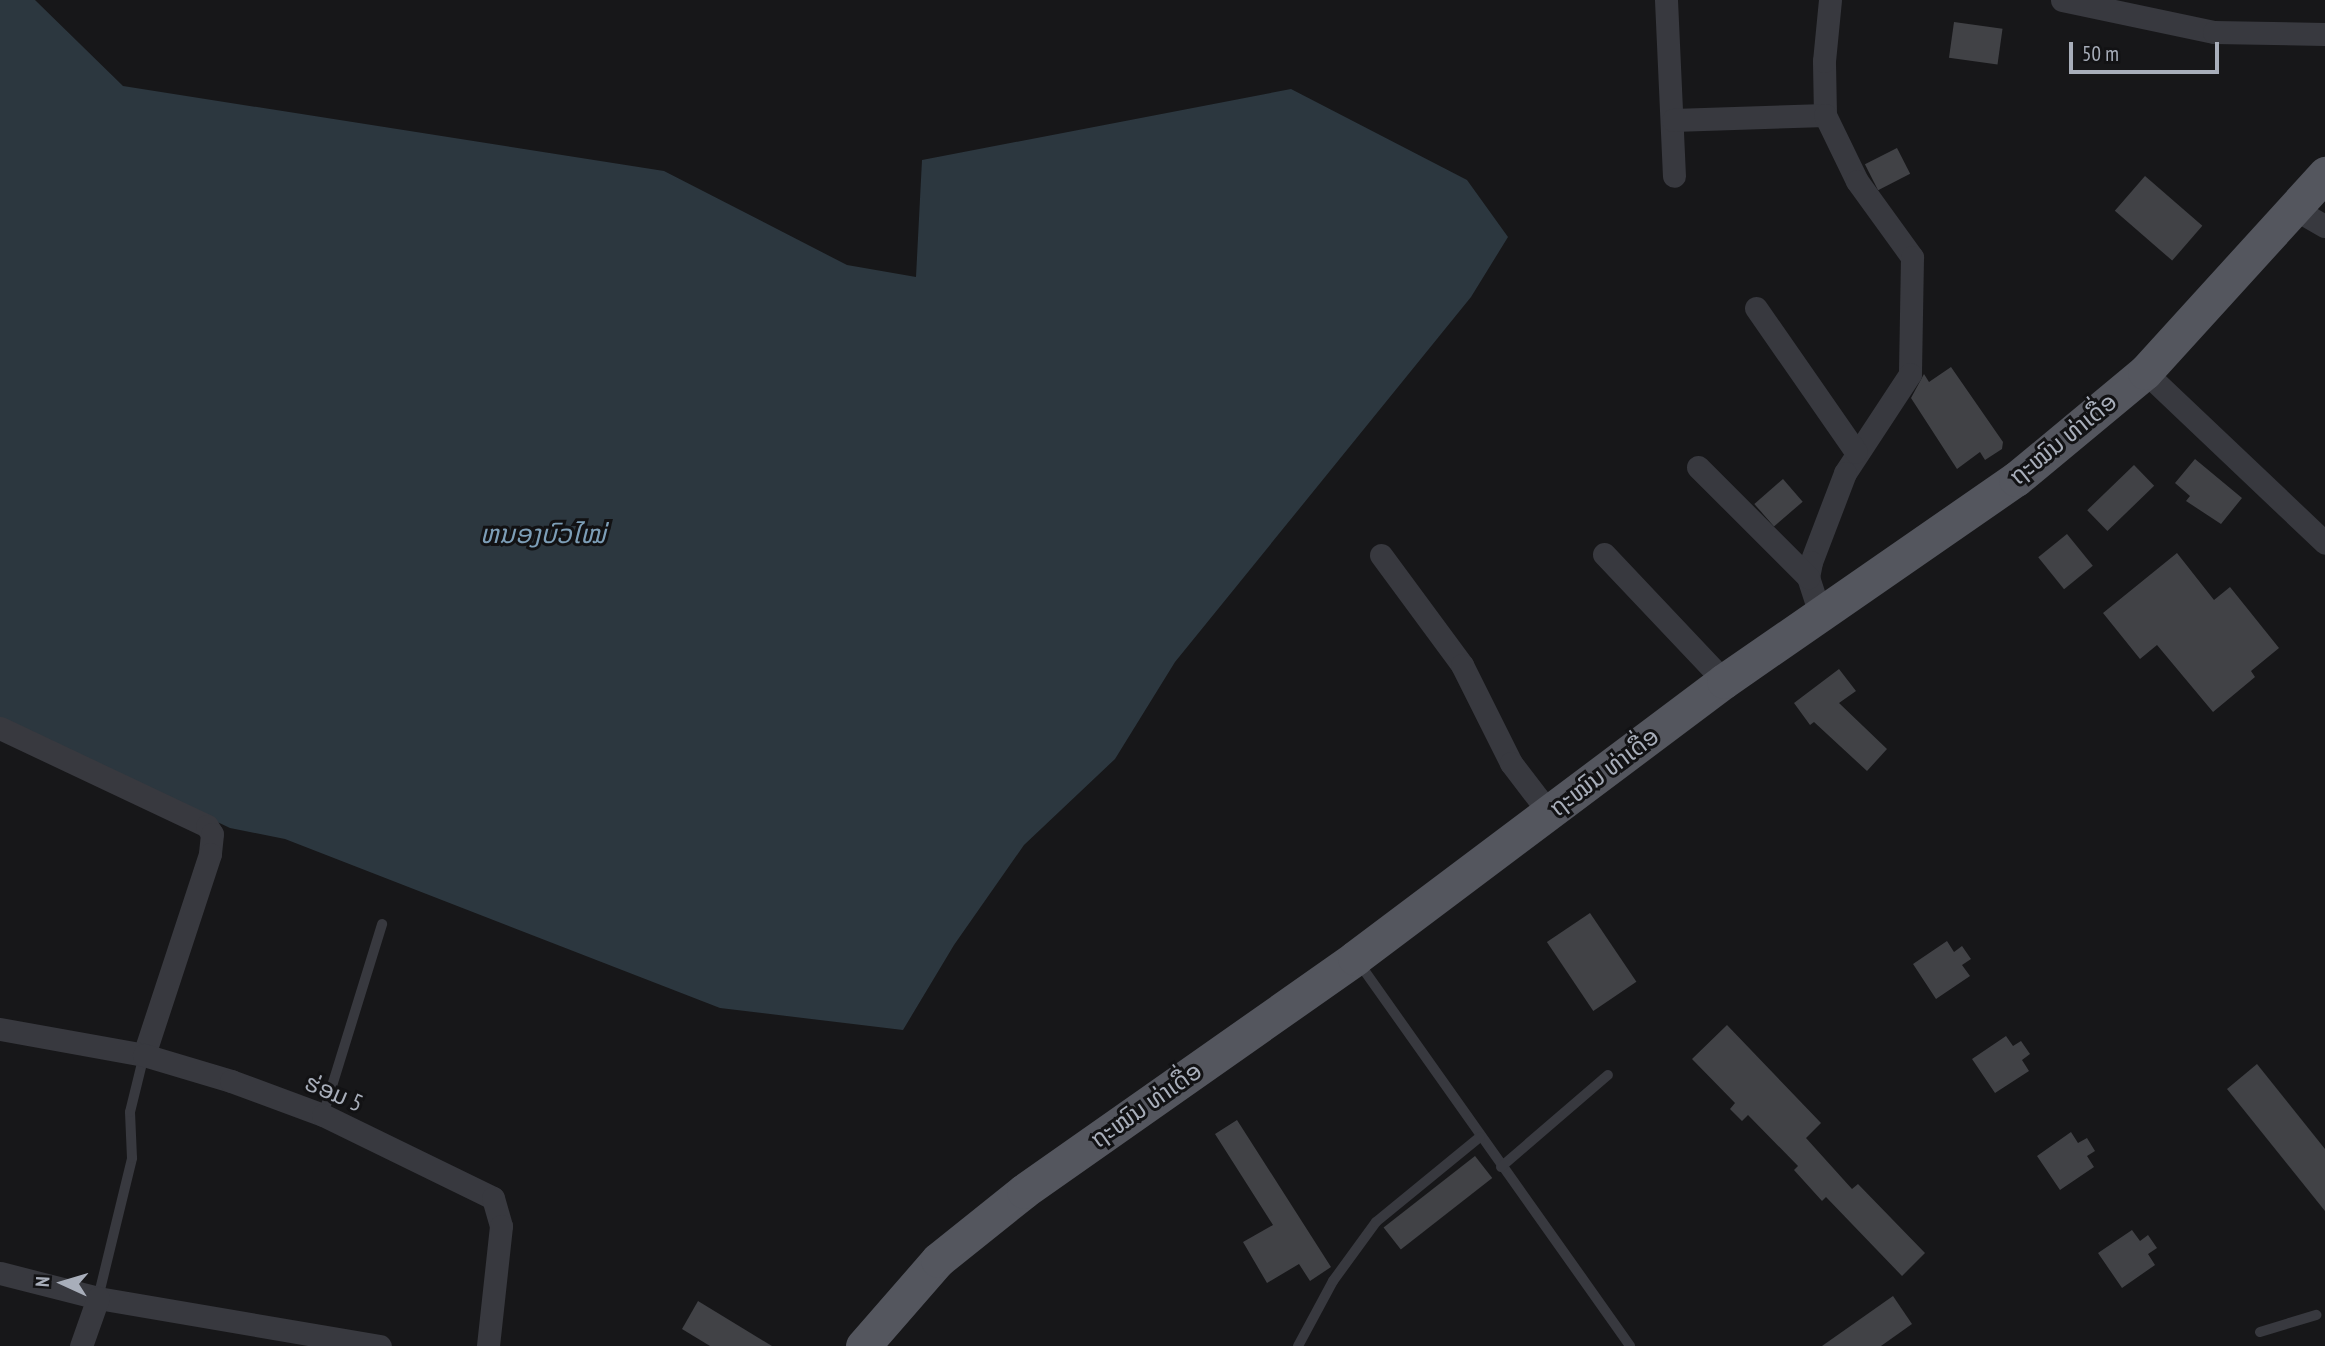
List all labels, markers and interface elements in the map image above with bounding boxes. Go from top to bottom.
scale bar [2073,28,2224,72]
text: 50 m [2082,40,2119,67]
street label: ຖະໝົນ ທ່າເດື່ອ [2004,387,2122,491]
water label: ຫນອງບົວໄໝ່ [480,518,606,550]
street label: ຖະໝົນ ທ່າເດື່ອ [1544,722,1664,822]
street label: ຖະໝົນ ທ່າເດື່ອ [1085,1056,1207,1154]
street label: ຮ່ອມ 5 [301,1068,367,1118]
north arrow [28,1248,98,1318]
text: N [30,1276,54,1288]

